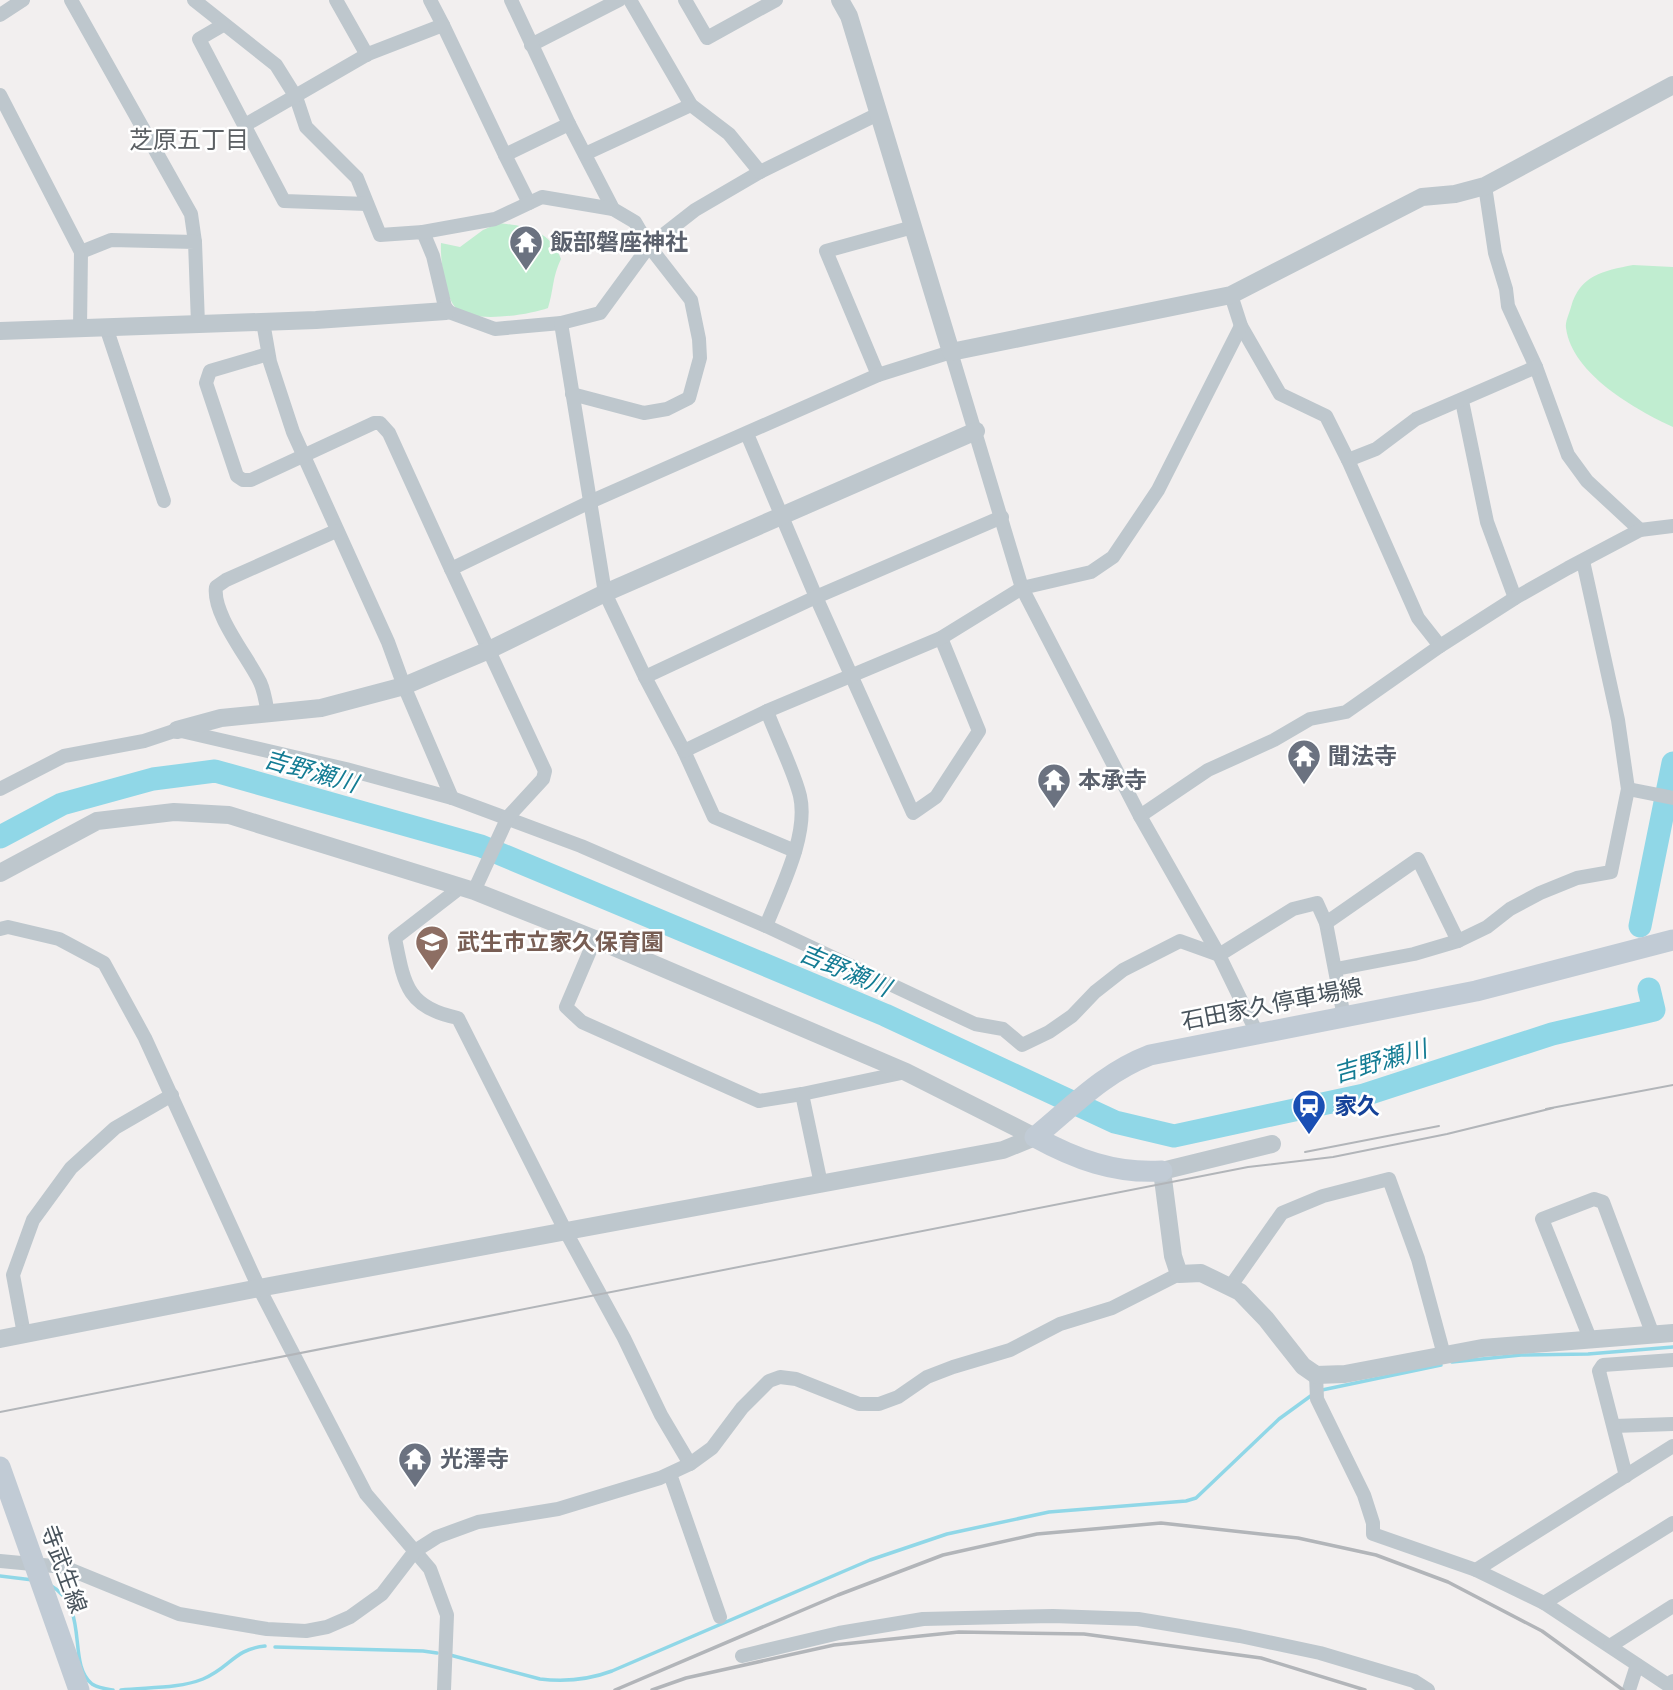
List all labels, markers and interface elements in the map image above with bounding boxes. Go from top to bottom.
district label: 芝原五丁目 [129,125,249,154]
temple icon: 飯部磐座神社 [507,223,545,272]
place label: 飯部磐座神社 [550,228,688,256]
temple icon: 聞法寺 [1285,737,1323,786]
place label: 聞法寺 [1328,742,1397,770]
water label: 吉野瀬川 [261,744,364,799]
temple icon: 本承寺 [1035,761,1073,810]
place label: 本承寺 [1078,766,1147,794]
school or university icon: 武生市立家久保育園 [413,923,451,972]
place label: 武生市立家久保育園 [457,928,664,956]
water label: 吉野瀬川 [795,938,898,1003]
street label: 石田家久停車場線 [1179,973,1365,1035]
water label: 吉野瀬川 [1330,1033,1433,1088]
station icon: 家久 [1290,1087,1328,1136]
place label: 家久 [1334,1092,1380,1120]
temple icon: 光澤寺 [396,1440,434,1489]
place label: 光澤寺 [440,1445,509,1473]
street label: 寺武生線 [35,1521,93,1617]

